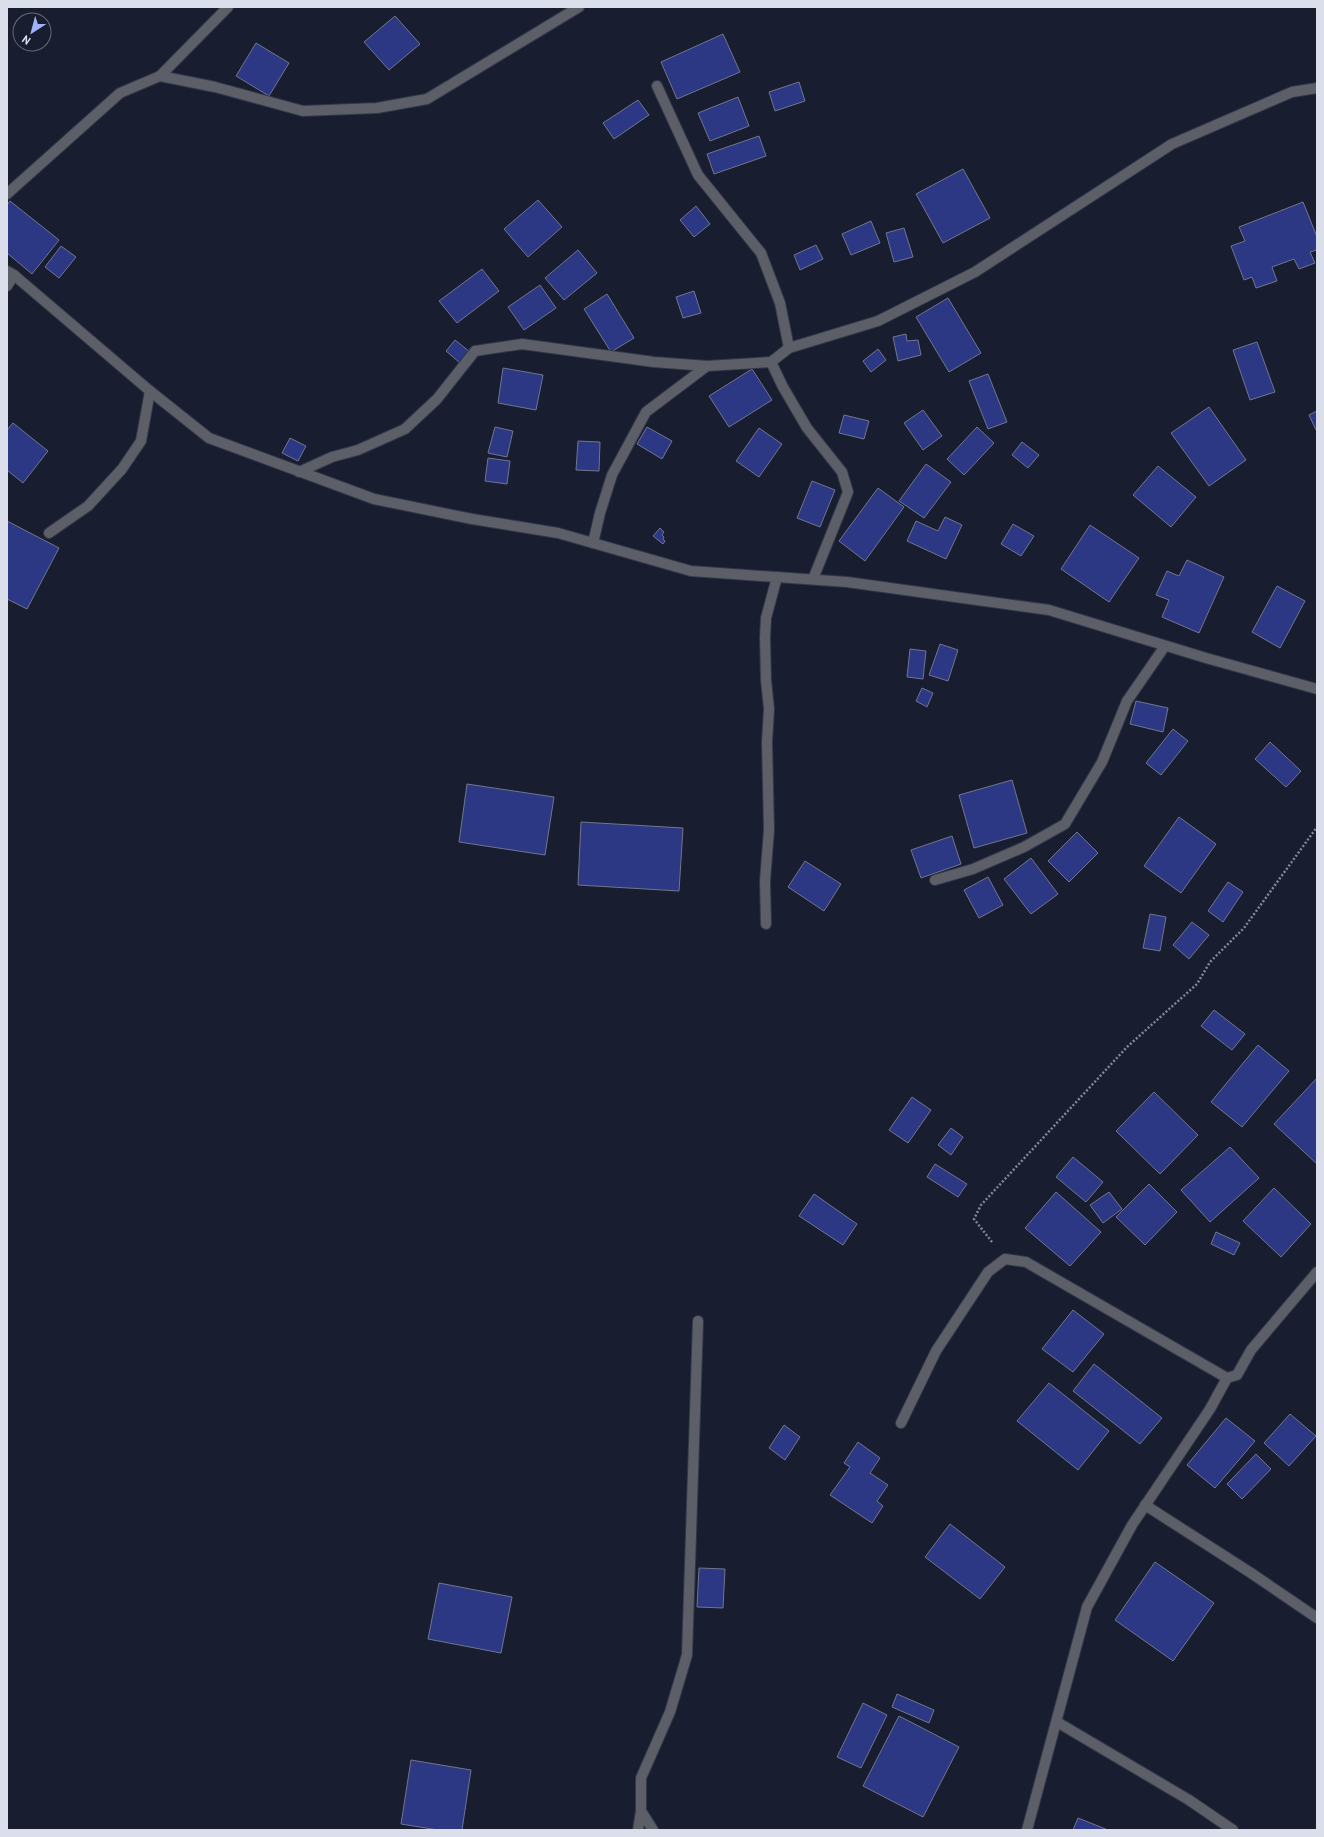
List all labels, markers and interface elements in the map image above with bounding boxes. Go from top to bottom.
north arrow [12,12,52,52]
text: N [19,32,33,48]

